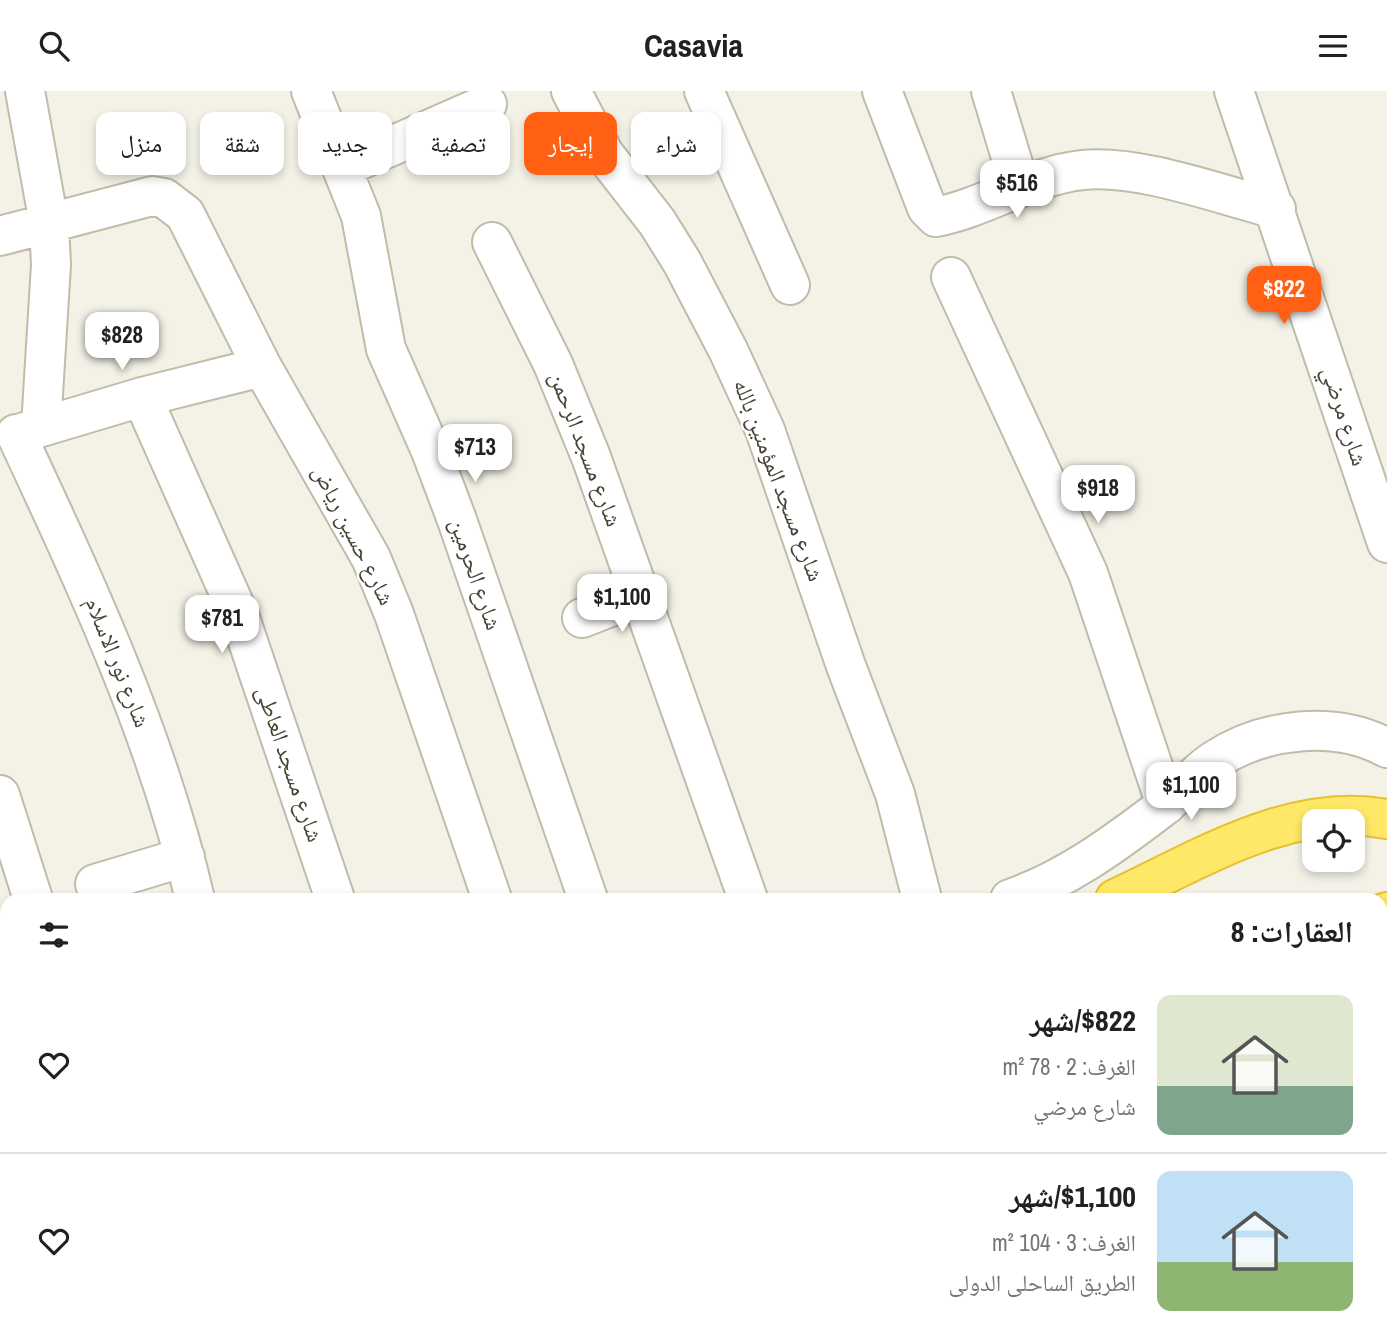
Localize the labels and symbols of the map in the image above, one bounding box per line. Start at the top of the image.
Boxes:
pin: $516 [976,160,1058,220]
pin: $822 [1243,267,1325,326]
pin: $828 [81,313,163,372]
street label: شارع مرضي [1311,362,1376,471]
street label: شارع مسجد الرحمن [543,367,630,531]
street label: شارع مسجد المؤمنين بالله [727,374,832,585]
pin: $713 [434,425,516,484]
street label: شارع حسين رياض [306,459,403,610]
pin: $918 [1057,465,1139,525]
street label: شارع الحرمين [443,514,510,634]
pin: $1,100 [565,575,679,634]
street label: شارع نور الاسلام [77,592,159,732]
pin: $781 [181,595,263,655]
street label: شارع مسجد العاطى [249,682,332,846]
pin: $1,100 [1134,763,1248,822]

